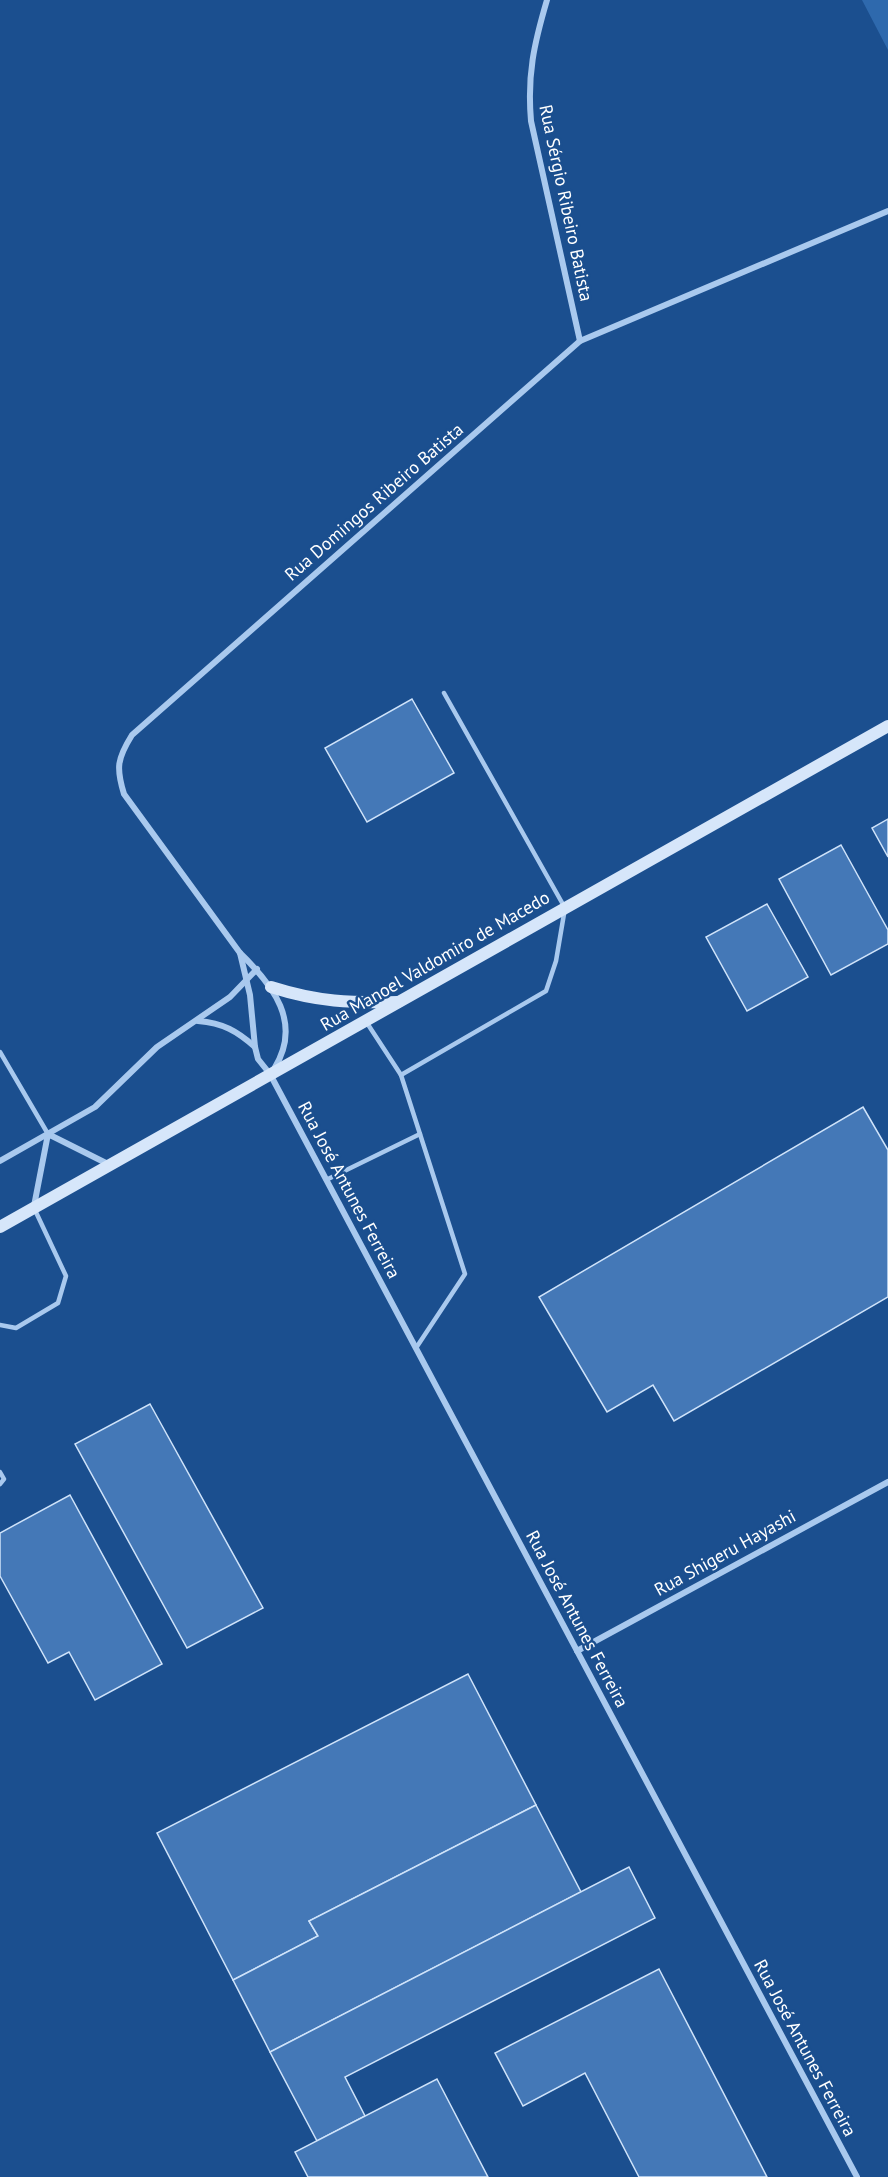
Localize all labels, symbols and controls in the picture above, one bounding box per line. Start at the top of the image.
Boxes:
street label: Rua Sérgio Ribeiro Batista [534,102,599,303]
street label: Rua Domingos Ribeiro Batista [280,418,468,585]
street label: Rua Manoel Valdomiro de Macedo [316,885,554,1036]
street label: Rua José Antunes Ferreira [293,1097,406,1282]
street label: Rua Shigeru Hayashi [650,1504,800,1601]
street label: Rua José Antunes Ferreira [521,1526,634,1711]
street label: Rua José Antunes Ferreira [749,1955,862,2140]

